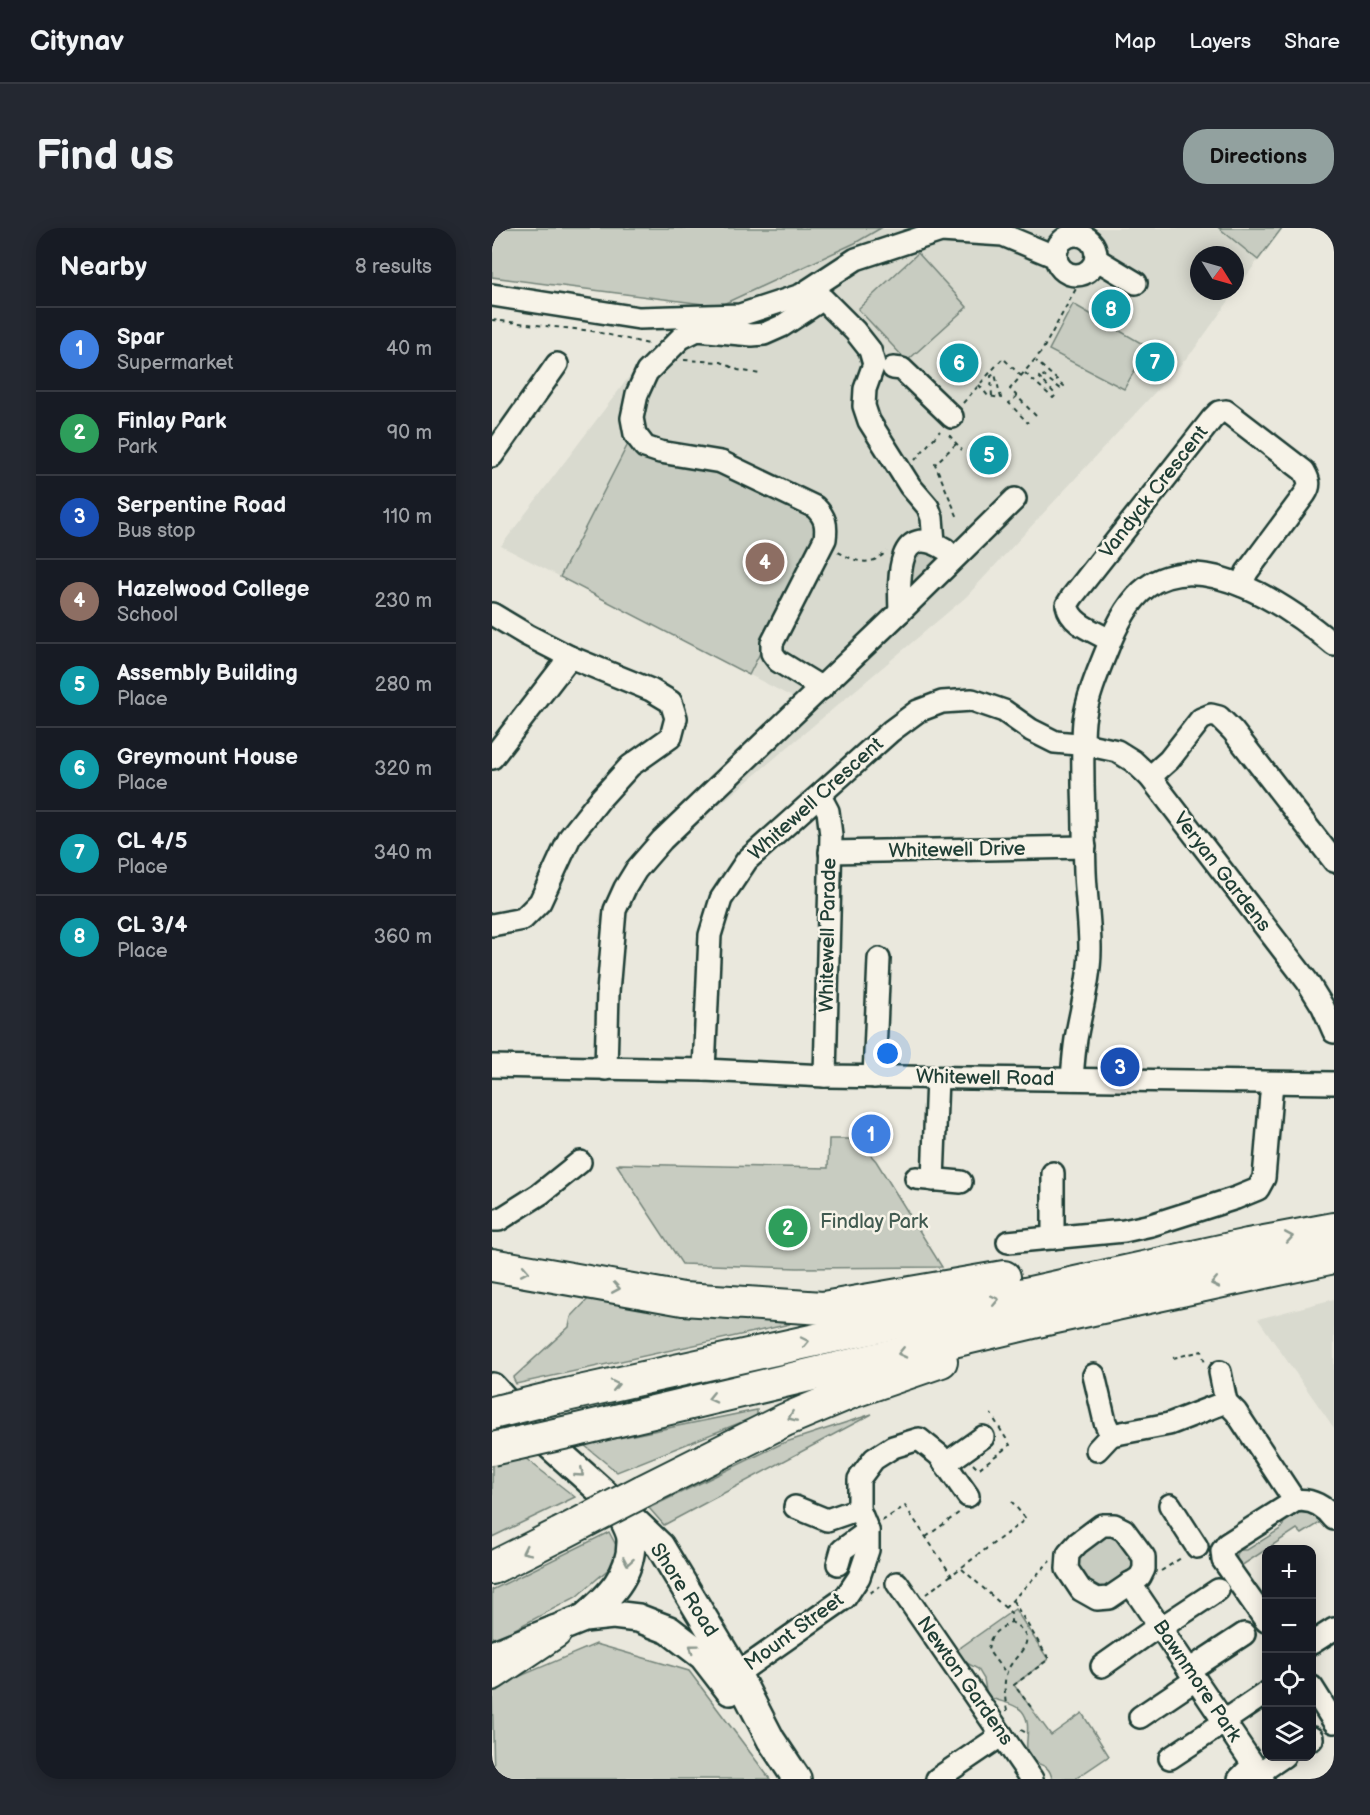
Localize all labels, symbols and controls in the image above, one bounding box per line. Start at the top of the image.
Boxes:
text: Citynav [30,25,124,58]
text: Map [1114,29,1156,54]
text: Layers [1189,29,1251,54]
text: Share [1284,29,1340,54]
button: Directions [1183,129,1334,184]
text: Find us [36,131,174,182]
north arrow [1190,246,1244,300]
text: Nearby [60,252,147,283]
text: 8 results [355,255,432,279]
pin: 8 [1092,286,1130,332]
text: Spar [117,324,164,351]
text: 1 [75,337,84,361]
text: 40 m [386,337,432,361]
pin: 6 [940,340,978,386]
pin: 7 [1136,340,1174,384]
text: Supermarket [117,351,233,375]
text: Finlay Park [117,408,226,435]
text: 2 [74,421,85,445]
text: 90 m [387,421,432,445]
street label: Vandyck Crescent [1095,421,1213,563]
pin: 5 [970,432,1008,478]
text: Park [117,435,157,459]
text: Serpentine Road [117,492,286,519]
text: 3 [74,505,85,529]
text: 110 m [383,505,432,529]
text: Bus stop [117,519,196,543]
pin: 4 [746,540,784,584]
text: Hazelwood College [117,576,309,603]
text: 4 [74,589,85,613]
text: 230 m [375,589,432,613]
text: School [117,603,178,627]
text: Assembly Building [117,660,298,687]
text: 5 [74,673,85,697]
text: 280 m [375,673,432,697]
text: Place [117,687,168,711]
street label: Whitewell Crescent [744,732,888,866]
text: Greymount House [117,744,298,771]
text: 6 [73,757,86,781]
text: 320 m [374,757,432,781]
text: Place [117,771,168,795]
street label: Veryan Gardens [1168,807,1276,937]
text: CL 4/5 [117,828,187,855]
street label: Whitewell Drive [888,837,1026,863]
text: 7 [74,841,85,865]
text: 340 m [374,841,432,865]
text: Place [117,855,168,879]
street label: Whitewell Parade [815,857,841,1013]
text: CL 3/4 [117,912,188,939]
text: 8 [73,925,86,949]
text: 360 m [374,925,432,949]
text: Place [117,939,168,963]
your location [873,1039,902,1068]
pin: 3 [1100,1044,1140,1090]
street label: Whitewell Road [916,1065,1054,1091]
pin: 1 [852,1112,890,1156]
pin: 2 [768,1206,808,1250]
park label: Findlay Park [820,1210,928,1234]
one-way arrow [1283,1231,1293,1244]
one-way arrow [520,1264,530,1277]
one-way arrow [1210,1276,1220,1289]
one-way arrow [611,1281,620,1293]
one-way arrow [990,1295,1000,1308]
one-way arrow [800,1337,810,1350]
one-way arrow [897,1345,907,1358]
one-way arrow [609,1379,619,1392]
one-way arrow [707,1390,717,1403]
one-way arrow [787,1410,798,1422]
one-way arrow [573,1466,584,1477]
street label: Shore Road [645,1539,723,1641]
one-way arrow [522,1544,532,1555]
map controls [1262,1545,1316,1761]
button: + [1262,1545,1316,1599]
one-way arrow [622,1556,635,1566]
street label: Mount Street [740,1588,848,1676]
button: − [1262,1599,1316,1653]
street label: Newton Gardens [912,1612,1018,1750]
street label: Bawnmore Park [1147,1615,1247,1747]
one-way arrow [688,1644,699,1655]
button: locate [1262,1653,1316,1707]
button: layers [1262,1707,1316,1761]

